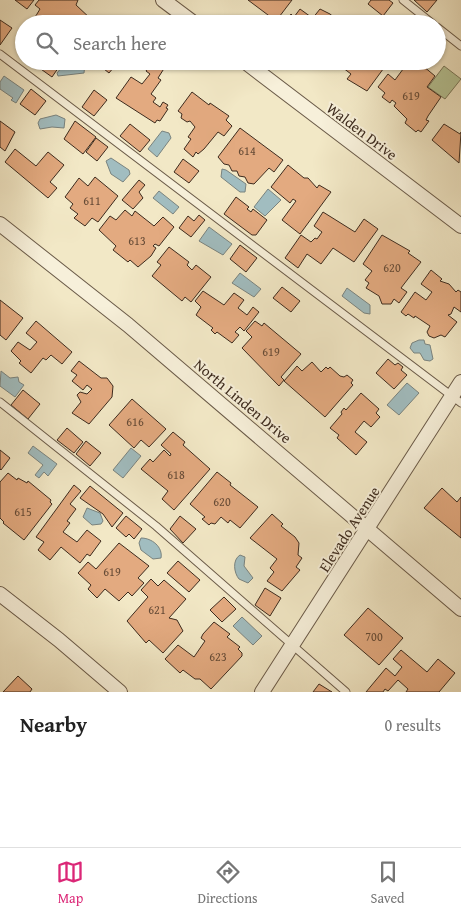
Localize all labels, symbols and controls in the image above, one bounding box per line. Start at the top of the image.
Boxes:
search box [15,15,446,70]
icon: search [33,29,61,57]
text: Search here [73,29,167,57]
house number: 619 [402,87,420,104]
street label: Walden Drive [322,97,402,165]
house number: 614 [238,142,256,159]
house number: 611 [83,192,101,209]
house number: 613 [128,232,146,249]
house number: 620 [383,259,401,276]
house number: 619 [262,343,280,360]
street label: North Linden Drive [190,354,296,448]
house number: 616 [126,413,144,430]
house number: 618 [167,466,185,483]
street label: Elevado Avenue [313,482,385,576]
house number: 620 [213,493,231,510]
house number: 615 [14,503,32,520]
house number: 619 [103,563,121,580]
house number: 621 [148,601,166,618]
house number: 700 [365,628,383,645]
house number: 623 [209,648,227,665]
text: Nearby [20,709,87,740]
text: 0 results [384,713,441,737]
tab: Map [56,858,84,908]
tab: Directions [197,858,258,908]
tab: Saved [371,858,405,908]

